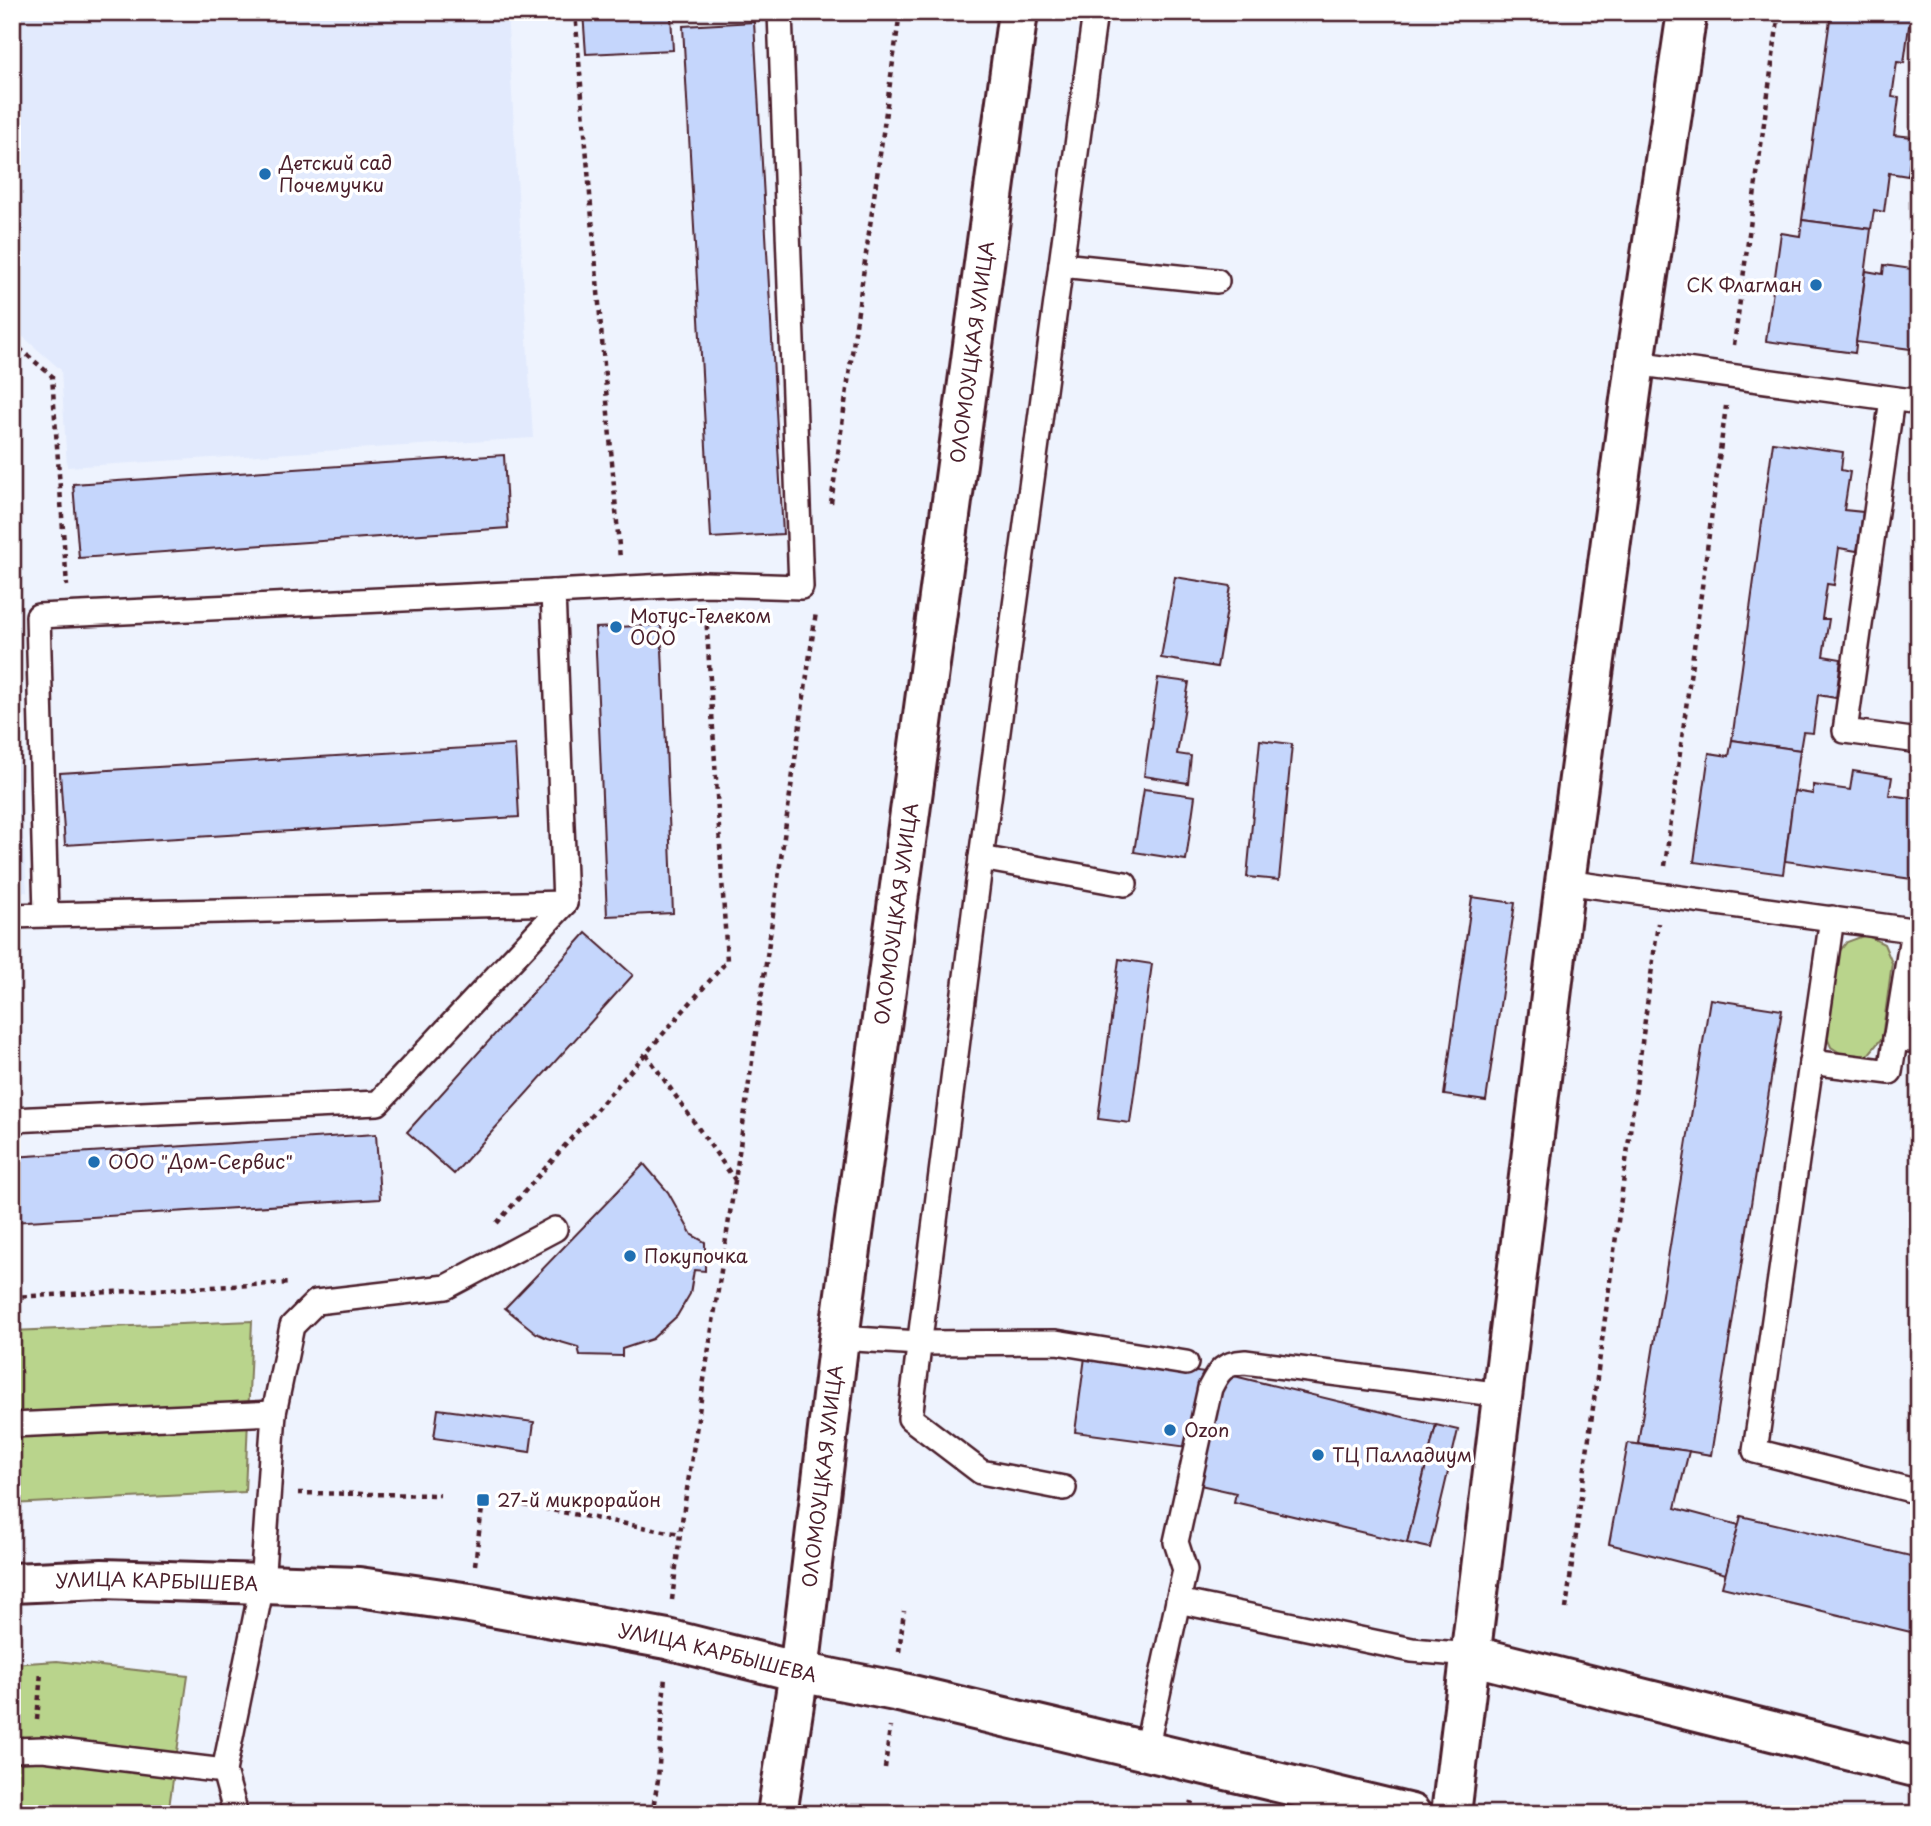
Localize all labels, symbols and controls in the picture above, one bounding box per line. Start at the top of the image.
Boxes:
place label: Детский сад Почемучки [278,148,392,198]
marker: Детский сад Почемучки [257,166,273,182]
street label: ОЛОМОУЦКАЯ УЛИЦА [942,239,1000,465]
place label: СК Флагман [1686,270,1802,298]
marker: СК Флагман [1808,277,1824,293]
place label: Мотус-Телеком ООО [630,601,771,651]
marker: Мотус-Телеком ООО [608,619,624,635]
street label: ОЛОМОУЦКАЯ УЛИЦА [866,801,924,1027]
place label: ООО "Дом-Сервис" [108,1147,293,1175]
marker: ООО "Дом-Сервис" [86,1154,102,1170]
place label: Покупочка [644,1241,748,1269]
marker: Покупочка [622,1248,638,1264]
street label: ОЛОМОУЦКАЯ УЛИЦА [794,1363,849,1589]
place label: Ozon [1184,1415,1229,1443]
marker: Ozon [1162,1422,1178,1438]
place label: ТЦ Палладиум [1332,1440,1472,1468]
marker: ТЦ Палладиум [1310,1447,1326,1463]
place label: 27-й микрорайон [497,1485,661,1513]
marker: 27-й микрорайон [475,1492,491,1508]
street label: УЛИЦА КАРБЫШЕВА [55,1564,259,1597]
street label: УЛИЦА КАРБЫШЕВА [616,1615,820,1688]

